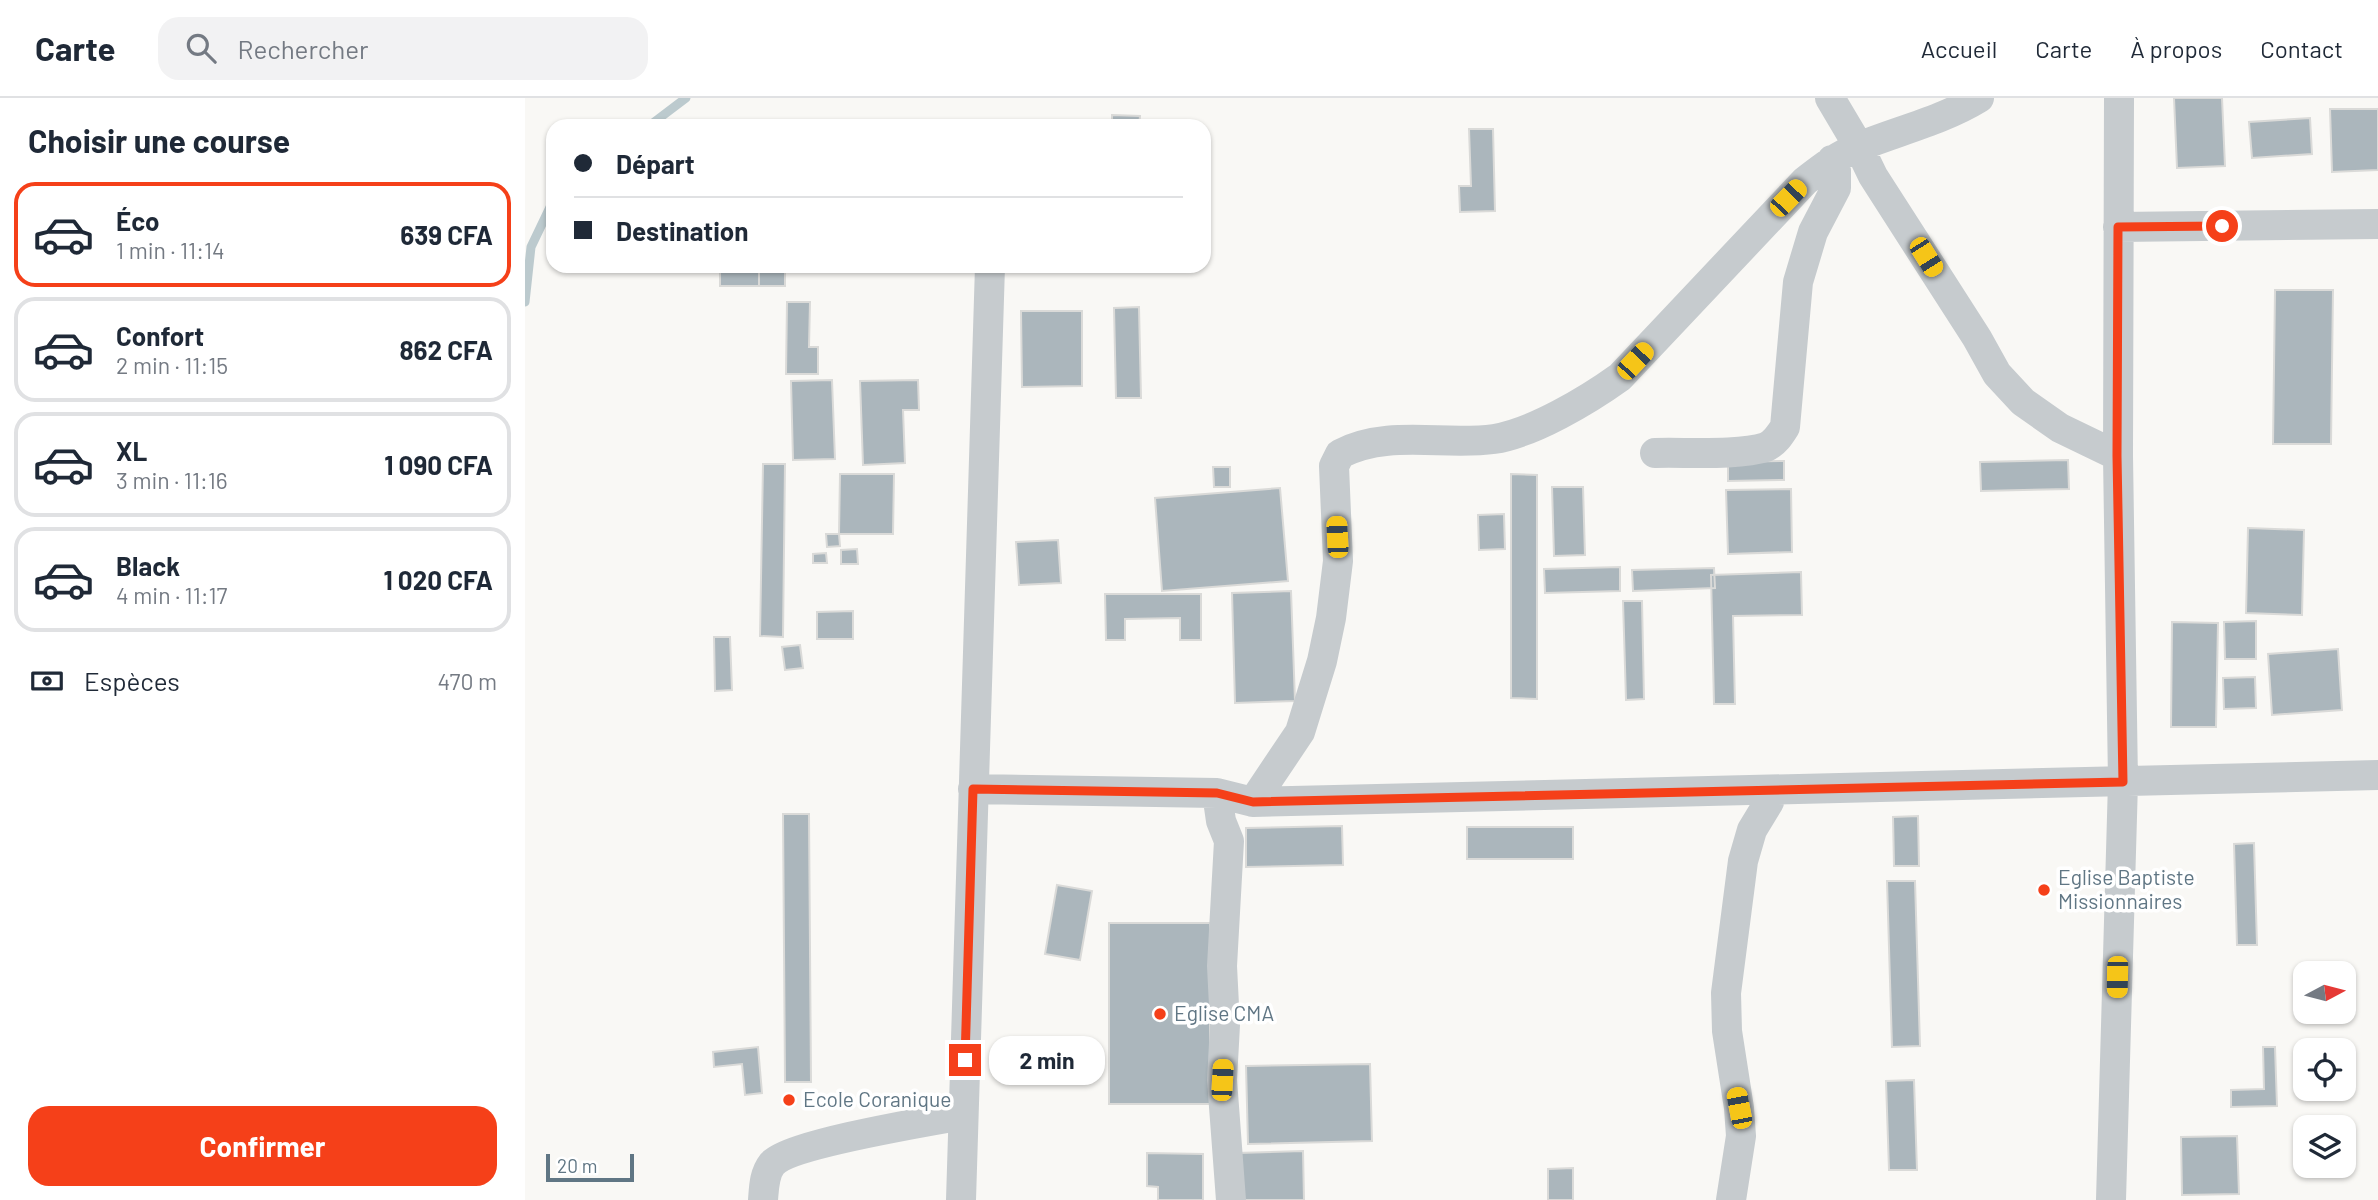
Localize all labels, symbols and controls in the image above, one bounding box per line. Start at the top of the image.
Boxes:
search box [158,17,648,80]
text: Carte [35,28,116,68]
icon: search [182,29,220,67]
text: Rechercher [238,33,368,64]
text: Accueil [1921,34,1997,63]
text: Carte [2035,34,2092,63]
text: À propos [2130,34,2222,63]
text: Contact [2260,34,2343,63]
text: Choisir une course [28,121,290,159]
text: Départ [616,148,695,179]
car [1766,176,1811,220]
icon: car [32,203,95,266]
text: Éco [116,205,159,236]
route start [2206,210,2238,242]
text: Destination [616,215,749,246]
text: 639 CFA [400,219,493,250]
car [1906,234,1947,280]
text: 1 min · 11:14 [116,236,225,264]
icon: car [32,318,95,381]
text: Confort [116,320,204,351]
text: 862 CFA [399,334,493,365]
car [1613,338,1658,384]
text: 2 min · 11:15 [116,351,228,379]
icon: car [32,433,95,496]
text: XL [116,435,147,466]
text: 1 090 CFA [384,449,493,480]
text: 3 min · 11:16 [116,466,228,494]
car [1326,515,1349,559]
icon: car [32,548,95,611]
text: Black [116,550,180,581]
text: 1 020 CFA [383,564,493,595]
text: 4 min · 11:17 [116,581,227,609]
icon: cash [28,662,66,700]
text: Espèces [84,665,180,696]
text: 470 m [438,667,497,695]
place label: Eglise Baptiste Missionnaires [2058,864,2195,913]
marker: Eglise Baptiste Missionnaires [2036,882,2052,898]
car [2107,956,2128,998]
north arrow [2293,961,2355,1024]
map controls [2293,961,2356,1178]
place label: Eglise CMA [1174,1000,1274,1025]
marker: Eglise CMA [1152,1006,1168,1022]
callout: 2 min [989,1035,1105,1084]
button: locate [2293,1038,2356,1101]
route end [949,1044,981,1076]
text: 2 min [1019,1046,1075,1074]
car [1211,1058,1234,1102]
car [1725,1085,1754,1131]
place label: Ecole Coranique [803,1086,951,1111]
marker: Ecole Coranique [781,1092,797,1108]
button: Confirmer [28,1106,497,1186]
button: layers [2293,1115,2356,1178]
scale bar [546,1151,633,1183]
text: 20 m [557,1154,597,1177]

